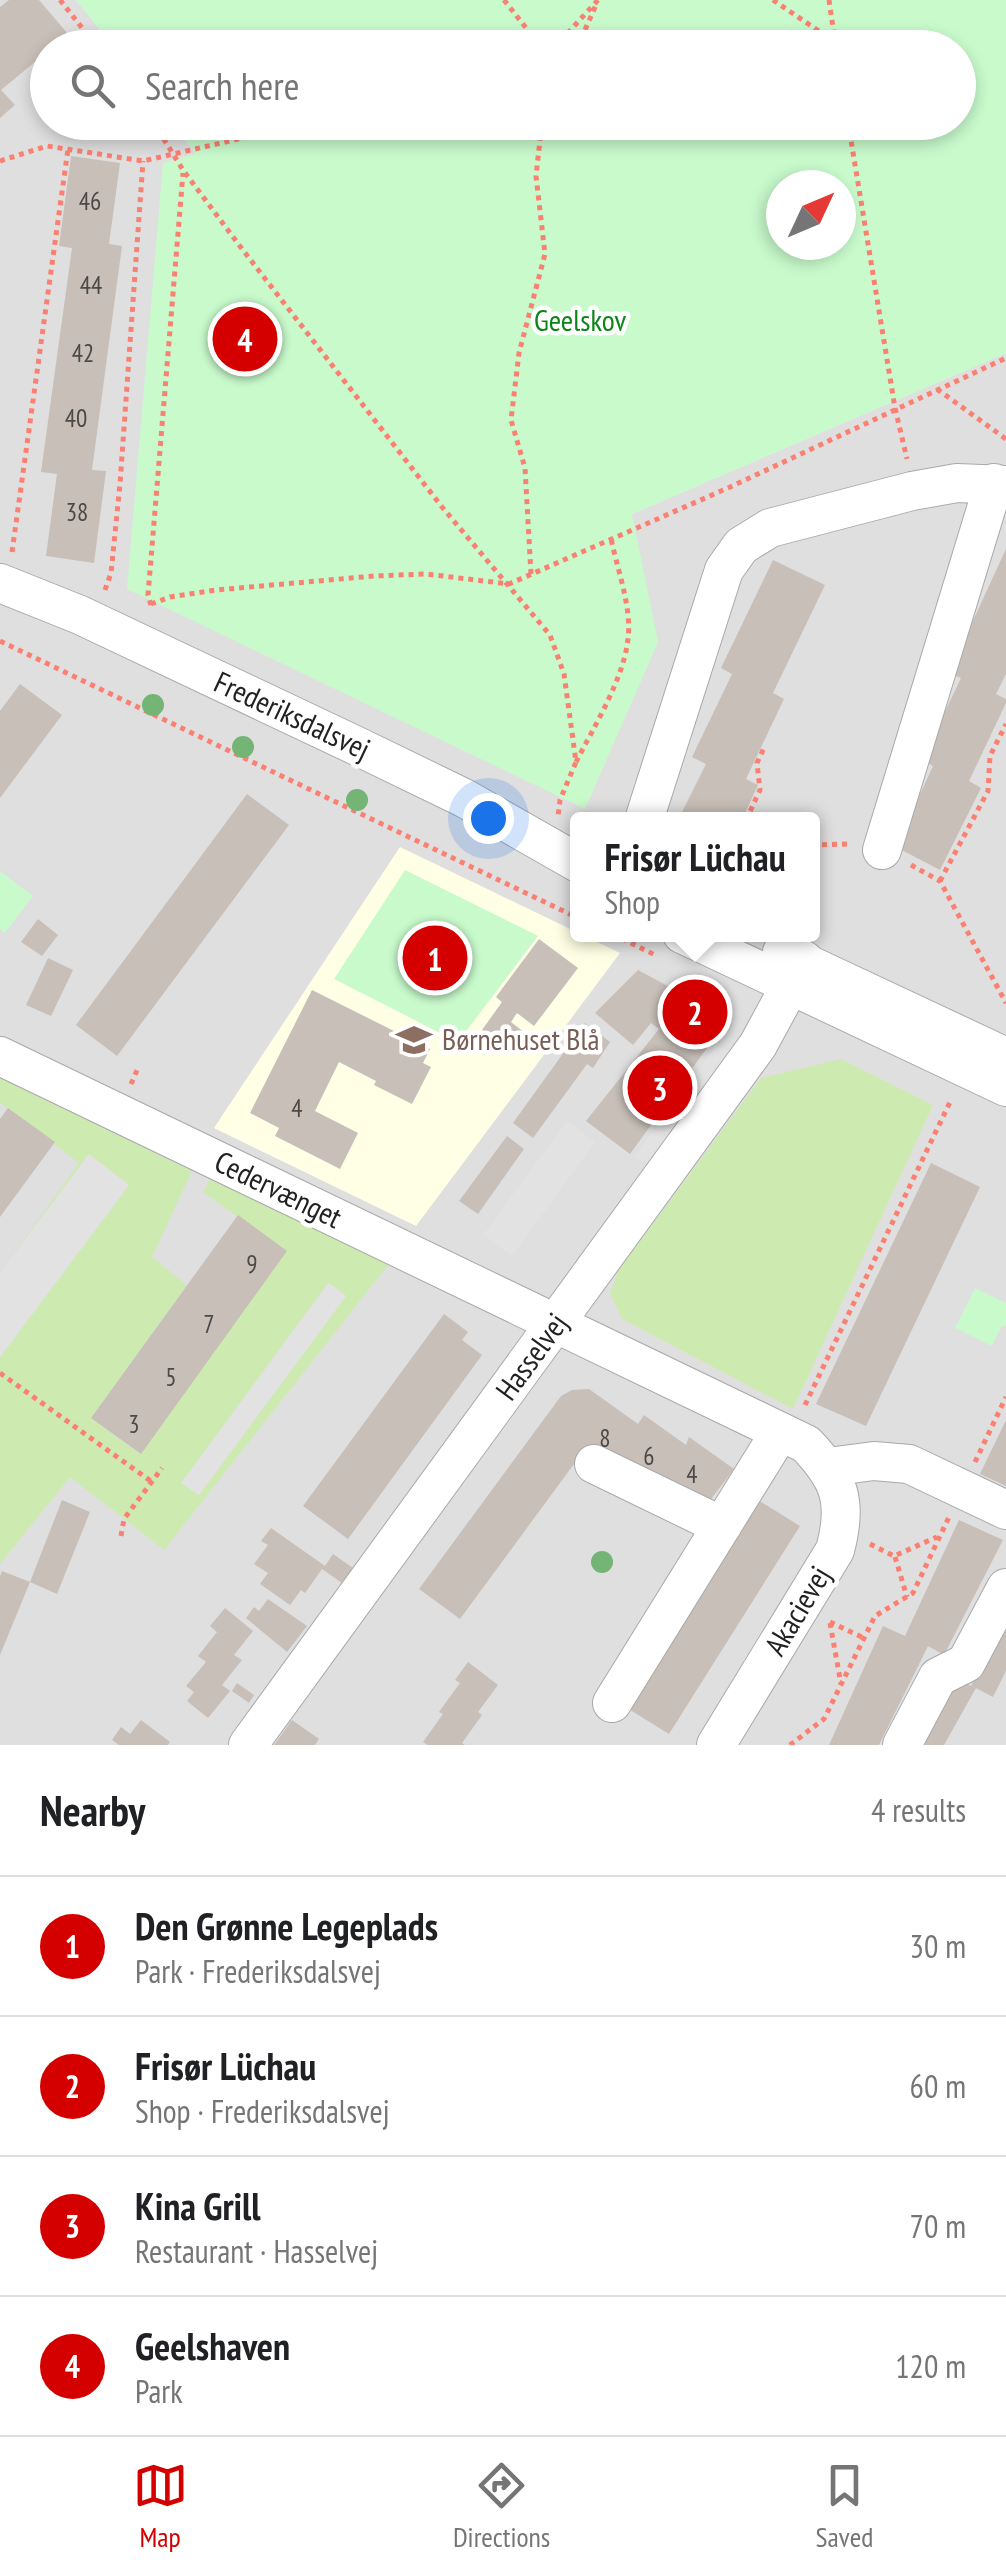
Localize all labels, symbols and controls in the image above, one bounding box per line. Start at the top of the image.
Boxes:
search box [30,30,976,140]
icon: search [65,58,120,113]
text: Search here [145,61,299,110]
north arrow [766,170,856,260]
house number: 46 [79,185,101,217]
house number: 44 [80,269,102,301]
park label: Geelskov [534,300,626,339]
pin: 4 [212,302,278,376]
house number: 42 [72,337,94,369]
house number: 40 [65,402,87,434]
house number: 38 [66,496,88,528]
street label: Frederiksdalsvej [208,662,377,768]
your location [463,793,514,844]
popup [570,812,820,942]
text: Frisør Lüchau [604,832,786,881]
text: Shop [604,881,660,923]
pin: 1 [402,920,468,996]
pin: 2 [662,974,728,1050]
place label: Børnehuset Blå [442,1019,599,1058]
school or university icon: Børnehuset Blå [395,1021,433,1059]
pin: 3 [628,1050,692,1126]
house number: 4 [291,1092,303,1124]
street label: Cedervænget [209,1141,349,1236]
house number: 9 [246,1248,258,1280]
street label: Hasselvej [486,1305,575,1407]
house number: 7 [203,1308,215,1340]
house number: 5 [165,1361,177,1393]
house number: 3 [128,1408,140,1440]
house number: 8 [599,1422,611,1454]
house number: 6 [643,1440,655,1472]
house number: 4 [686,1458,698,1490]
street label: Akacievej [755,1558,839,1662]
text: Nearby [40,1783,145,1838]
text: 4 results [871,1789,966,1831]
text: Den Grønne Legeplads [135,1901,438,1950]
text: 1 [65,1925,80,1967]
text: 30 m [910,1925,966,1967]
text: Park · Frederiksdalsvej [135,1950,381,1992]
text: Frisør Lüchau [135,2041,316,2090]
text: 2 [65,2065,80,2107]
text: 60 m [910,2065,966,2107]
text: Shop · Frederiksdalsvej [135,2090,390,2132]
text: Kina Grill [135,2181,261,2230]
text: 3 [65,2205,80,2247]
text: 70 m [910,2205,966,2247]
text: Restaurant · Hasselvej [135,2230,378,2272]
text: Geelshaven [135,2321,290,2370]
text: 4 [65,2345,80,2387]
text: 120 m [895,2345,966,2387]
text: Park [135,2370,183,2412]
tab: Map [133,2458,188,2555]
tab: Directions [453,2458,550,2555]
tab: Saved [816,2458,873,2555]

